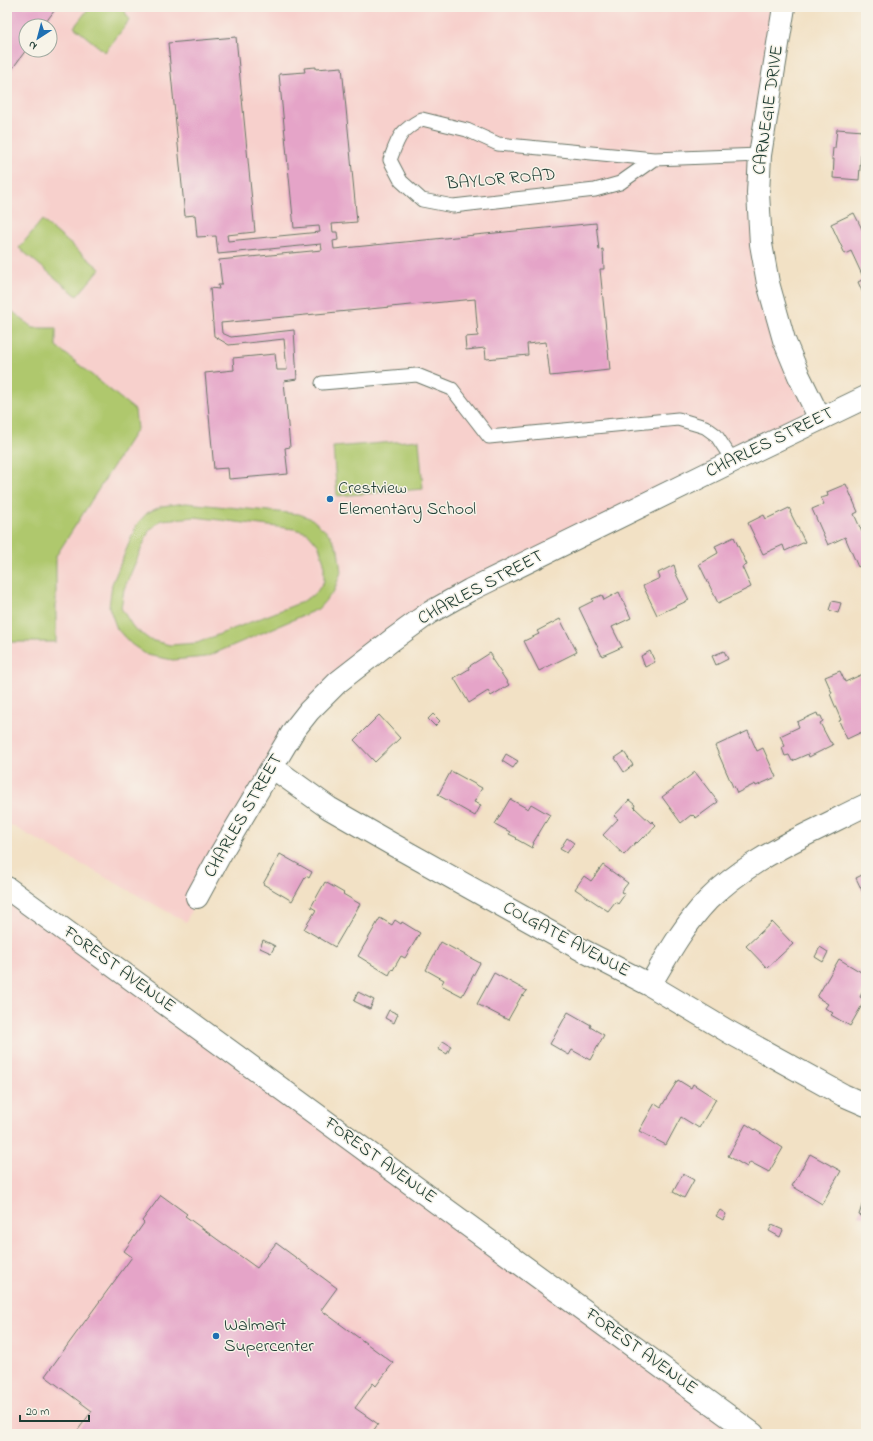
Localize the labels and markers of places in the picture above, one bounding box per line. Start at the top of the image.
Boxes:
place label: Crestview Elementary School [338,476,476,523]
marker: Crestview Elementary School [325,494,335,504]
place label: Walmart Supercenter [224,1313,314,1360]
marker: Walmart Supercenter [211,1331,221,1341]

